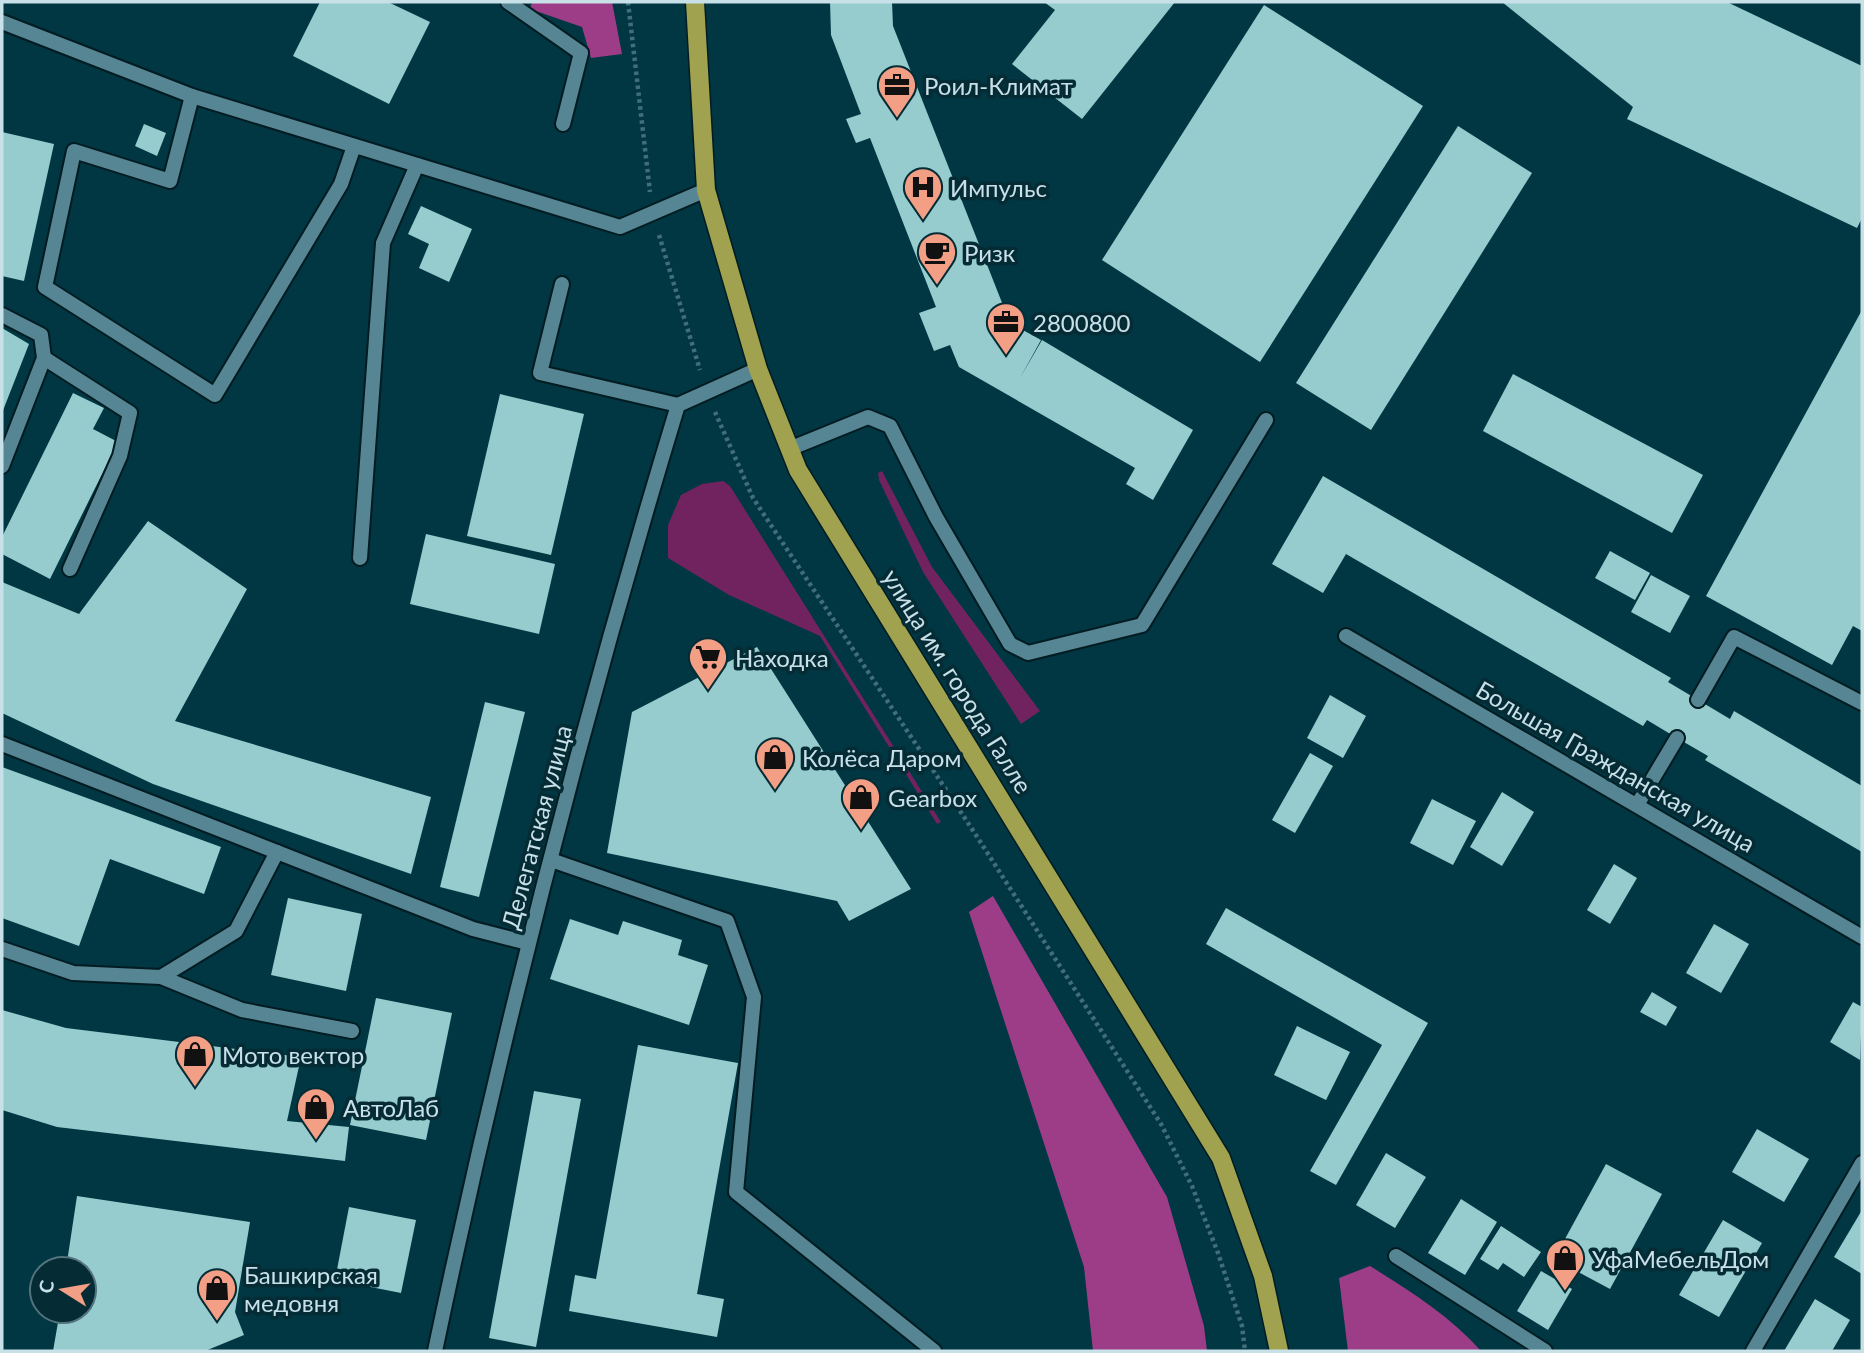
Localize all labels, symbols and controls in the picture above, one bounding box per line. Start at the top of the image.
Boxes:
office icon: Роил-Климат [876,64,918,119]
place label: Роил-Климат [924,71,1073,100]
hospital icon: Импульс [902,166,944,221]
place label: Импульс [950,173,1047,202]
cafe icon: Ризк [916,231,958,286]
place label: Ризк [964,238,1016,267]
office icon: 2800800 [985,301,1027,356]
place label: 2800800 [1033,308,1131,337]
street label: улица им. города Галле [877,564,1039,798]
supermarket icon: Находка [687,636,729,691]
place label: Находка [735,643,829,672]
street label: Большая Гражданская улица [1471,674,1761,858]
street label: Делегатская улица [495,722,577,932]
shop icon: Колёса Даром [754,736,796,791]
place label: Колёса Даром [802,743,961,772]
shop icon: Gearbox [840,776,882,831]
place label: Gearbox [888,783,977,812]
shop icon: Мото вектор [174,1033,216,1088]
place label: Мото вектор [222,1040,364,1069]
shop icon: АвтоЛаб [295,1086,337,1141]
place label: АвтоЛаб [343,1093,439,1122]
shop icon: УфаМебельДом [1544,1237,1586,1292]
place label: УфаМебельДом [1592,1244,1769,1273]
north arrow [28,1255,98,1325]
place label: Башкирская медовня [244,1260,378,1317]
shop icon: Башкирская медовня [196,1267,238,1322]
text: С [33,1278,58,1295]

